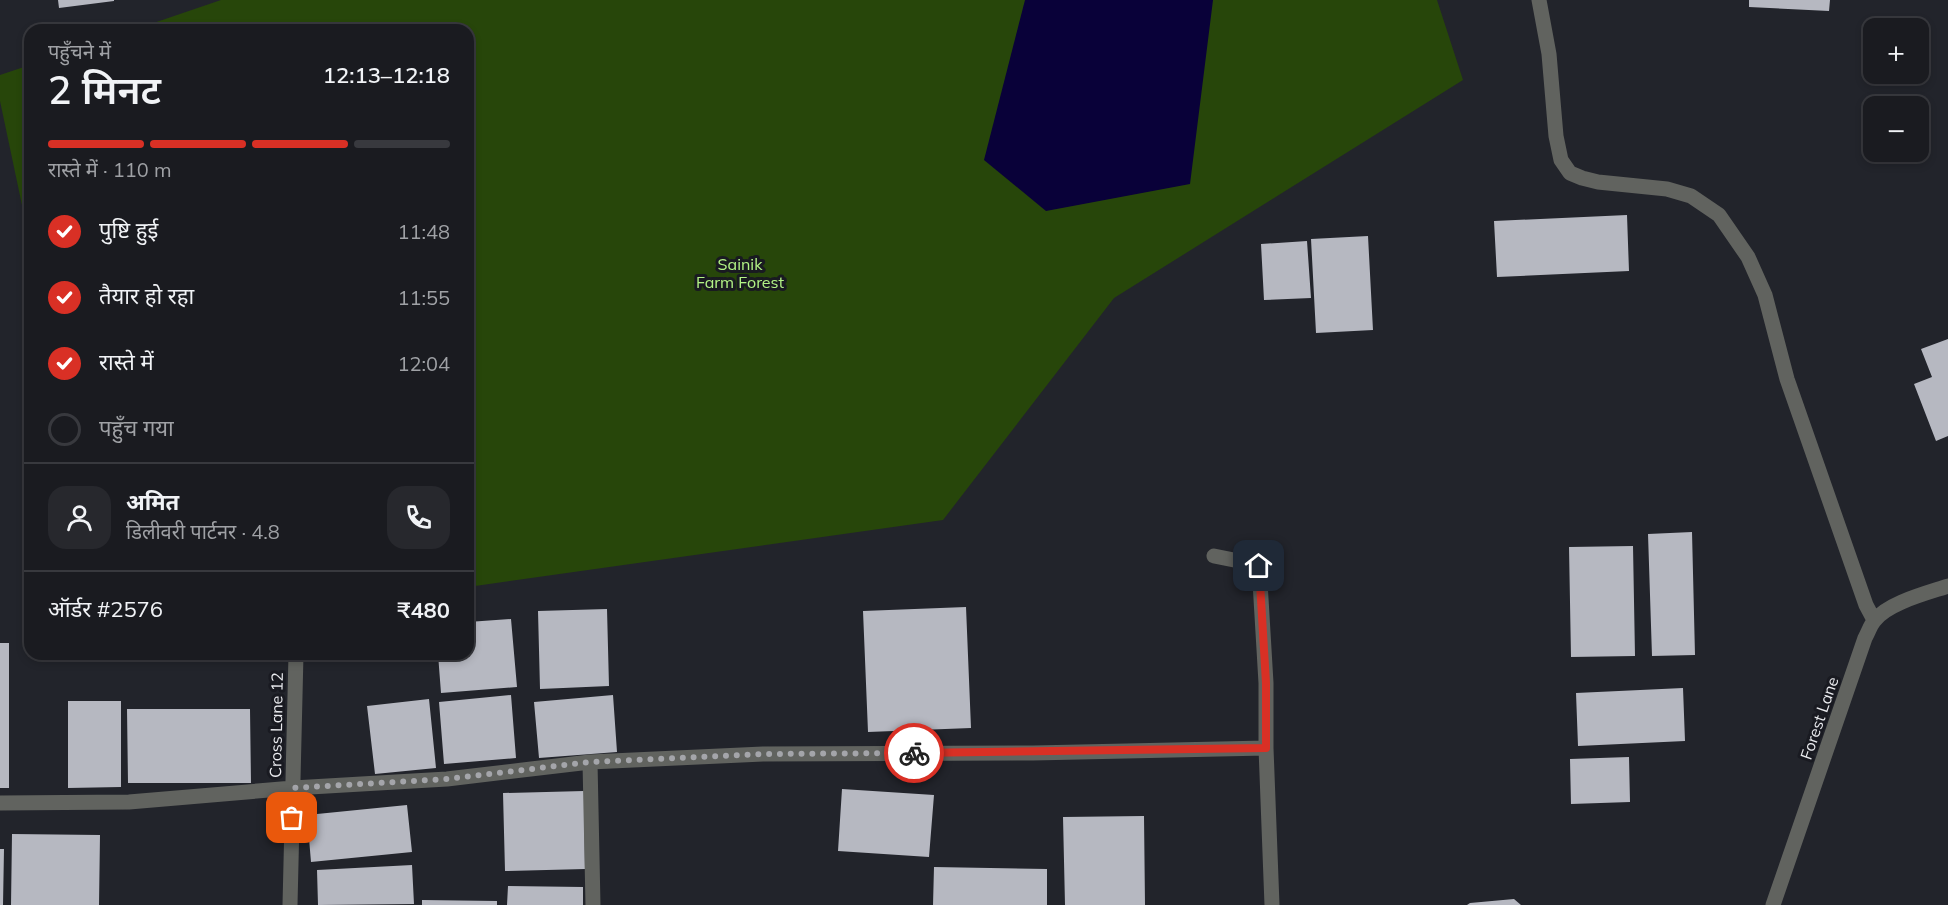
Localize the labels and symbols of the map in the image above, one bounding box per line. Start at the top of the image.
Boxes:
park label: Sainik Farm Forest [696,254,784,292]
pin [1233,540,1284,591]
street label: Cross Lane 12 [265,672,287,778]
street label: Forest Lane [1796,674,1842,762]
courier [884,723,944,783]
pin [266,792,317,843]

